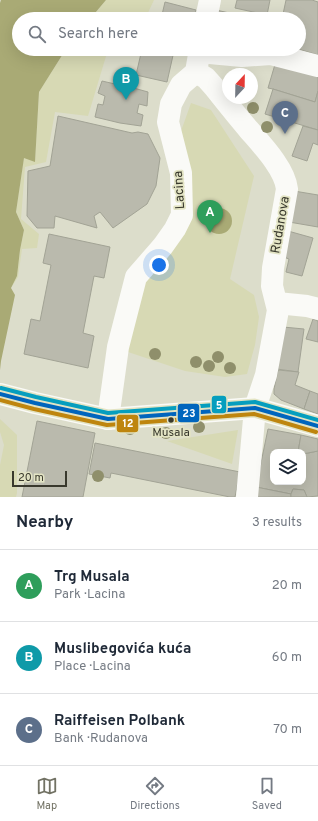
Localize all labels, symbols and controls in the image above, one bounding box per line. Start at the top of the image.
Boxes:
search box [12,12,306,56]
icon: search [26,23,48,45]
text: Search here [58,25,138,44]
pin: B [113,67,139,100]
north arrow [222,68,258,104]
pin: C [272,101,298,134]
street label: Lacina [171,170,189,210]
street label: Rudanova [268,195,294,255]
pin: A [197,200,223,233]
your location [149,255,169,275]
line badge: 5 [211,395,227,414]
text: 5 [216,399,223,413]
line badge: 23 [177,403,200,423]
text: 23 [182,407,196,421]
line badge: 12 [116,414,139,433]
marker: Musala [166,415,176,425]
text: 12 [122,417,134,431]
place label: Musala [152,425,190,441]
map controls [270,449,306,485]
button: layers [270,449,306,485]
scale bar [12,469,67,488]
text: 20 m [18,471,44,485]
text: Nearby [16,512,73,534]
text: 3 results [252,515,302,531]
text: Trg Musala [54,568,130,587]
text: A [24,578,34,594]
text: 20 m [272,578,302,594]
text: Park · Lacina [54,587,125,603]
text: Muslibegovića kuća [54,640,191,659]
text: B [25,650,33,666]
text: 60 m [272,650,302,666]
text: Place · Lacina [54,659,131,675]
text: Raiffeisen Polbank [54,712,185,731]
text: C [25,722,33,738]
text: 70 m [273,722,302,738]
text: Bank · Rudanova [54,731,148,747]
tab: Map [36,775,58,813]
tab: Directions [130,775,180,813]
tab: Saved [252,775,282,813]

